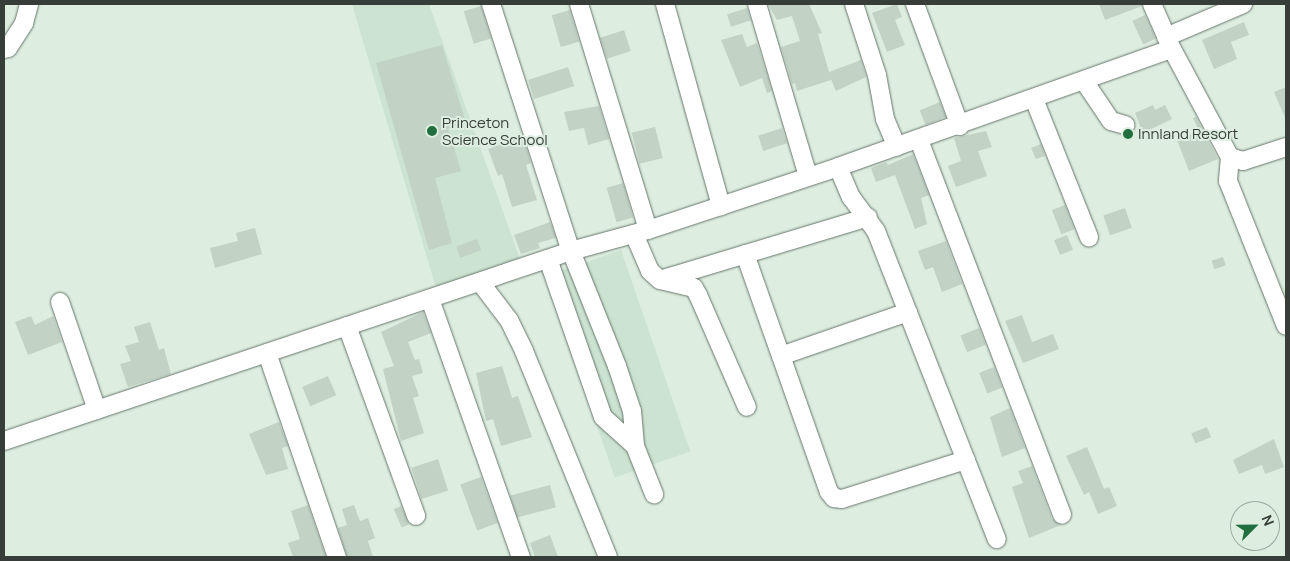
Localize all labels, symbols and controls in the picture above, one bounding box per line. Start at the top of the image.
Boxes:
place label: Princeton Science School [442,113,548,148]
marker: Princeton Science School [426,125,438,137]
place label: Innland Resort [1138,125,1238,143]
marker: Innland Resort [1122,128,1134,140]
north arrow [1230,501,1280,551]
text: N [1258,512,1279,529]

